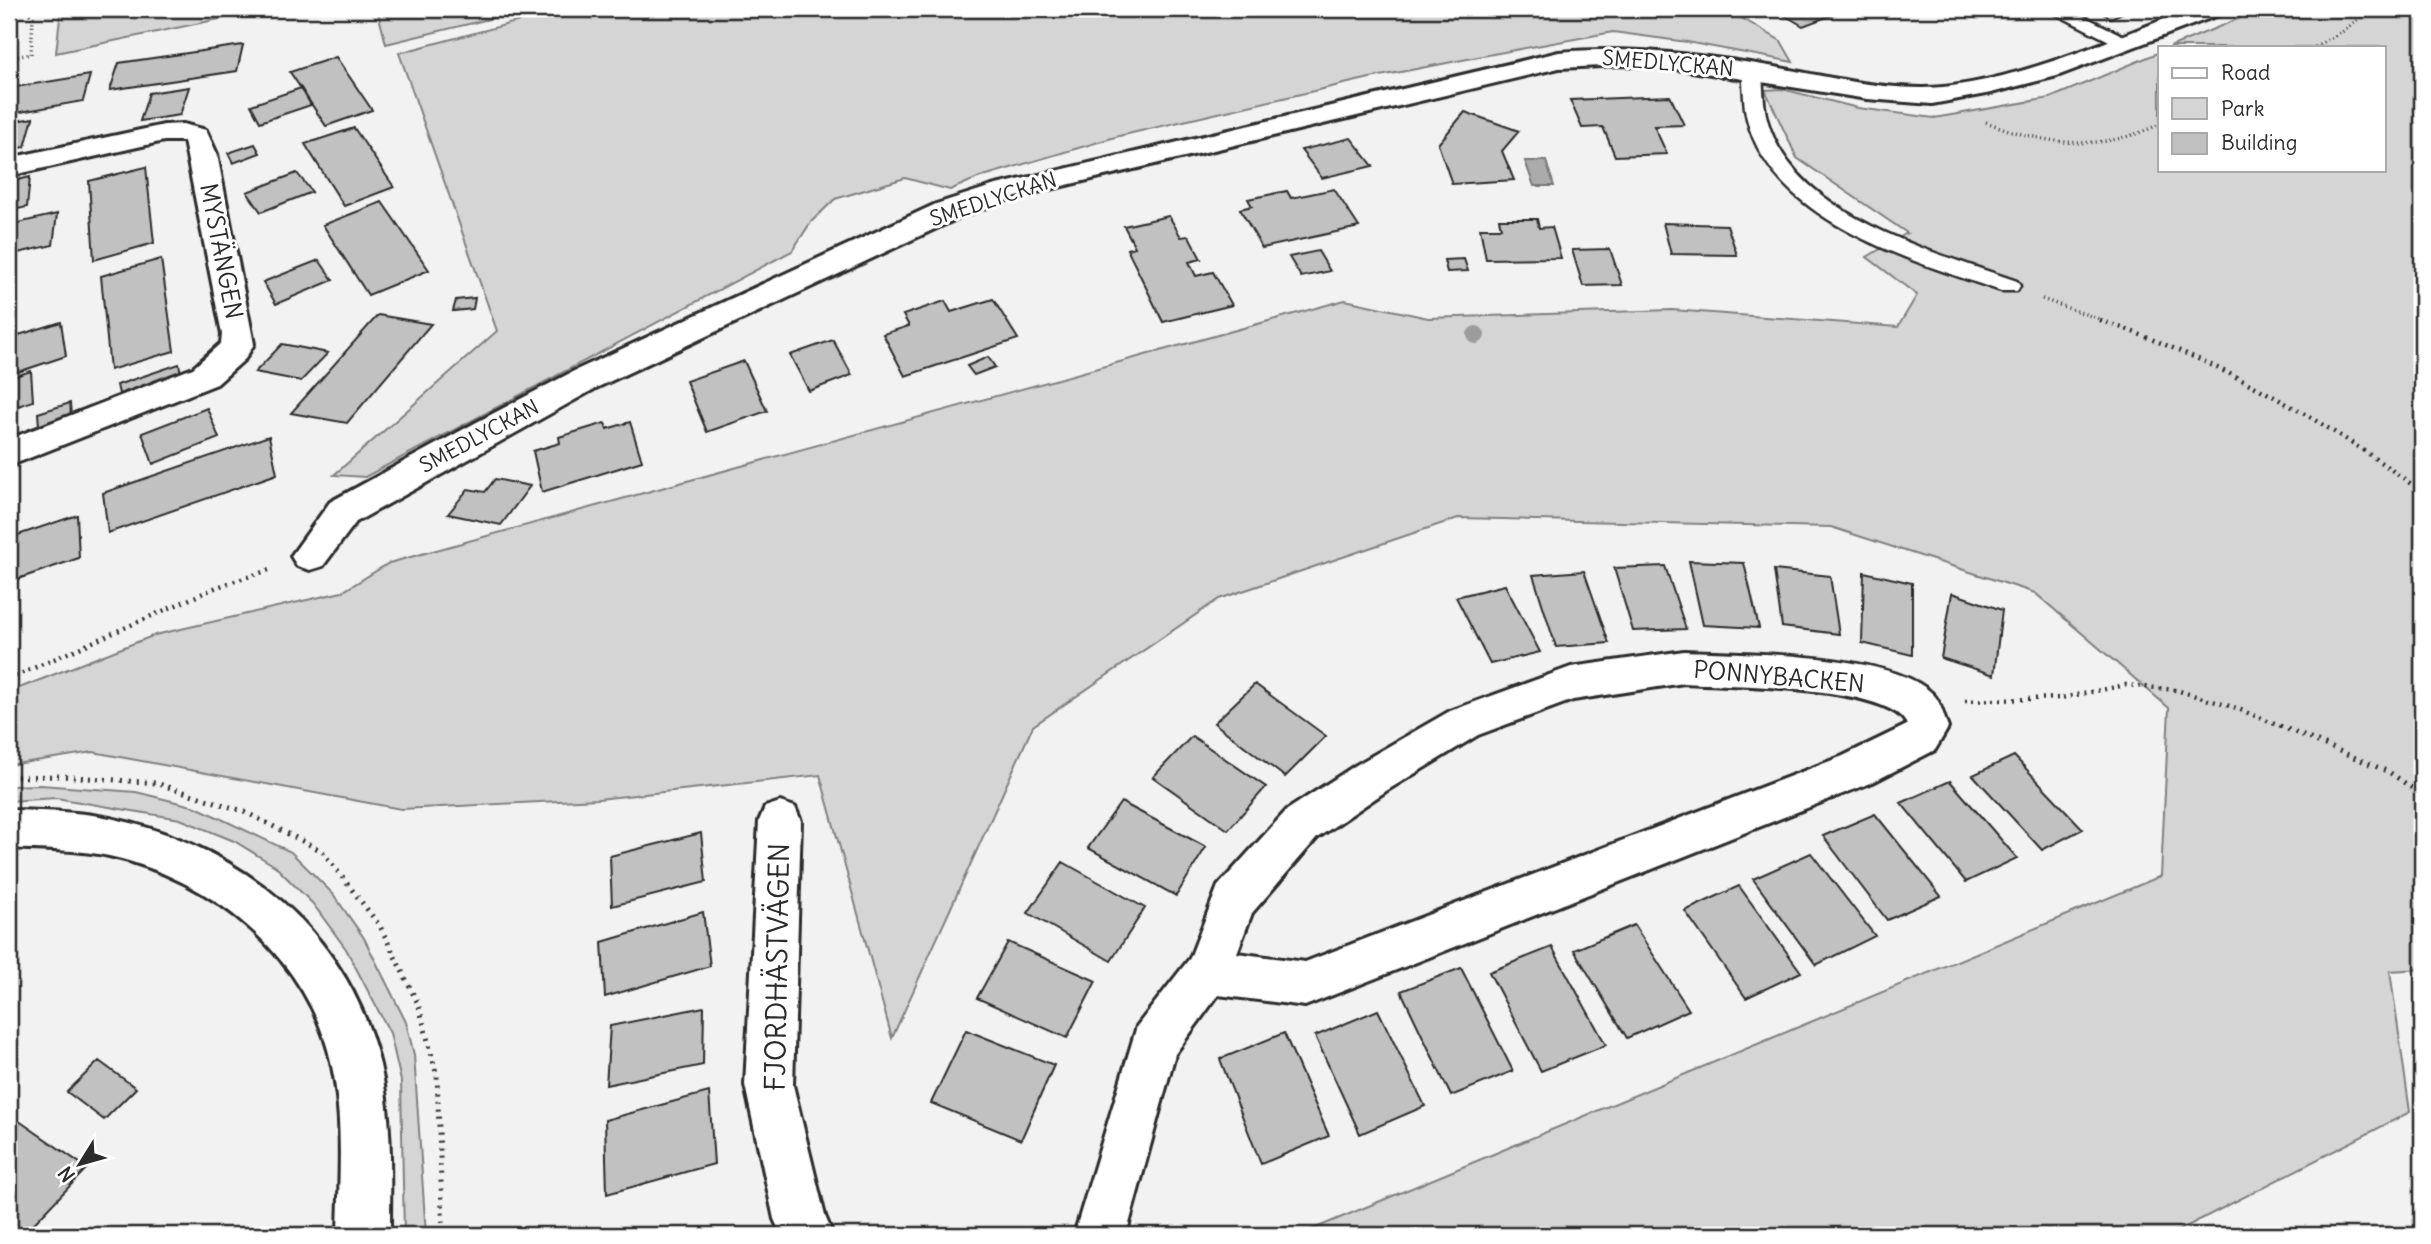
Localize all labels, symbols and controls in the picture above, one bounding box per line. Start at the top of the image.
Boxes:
street label: SMEDLYCKAN [1601,44,1735,82]
legend [2158,46,2386,172]
text: Road [2221,59,2270,86]
text: Park [2221,95,2264,122]
text: Building [2221,129,2297,156]
street label: SMEDLYCKAN [926,166,1060,232]
street label: MYSTÄNGEN [194,181,250,321]
street label: SMEDLYCKAN [415,393,543,479]
street label: PONNYBACKEN [1692,654,1866,698]
street label: FJORDHÄSTVÄGEN [756,843,797,1091]
north arrow [46,1128,116,1198]
text: N [53,1162,80,1187]

